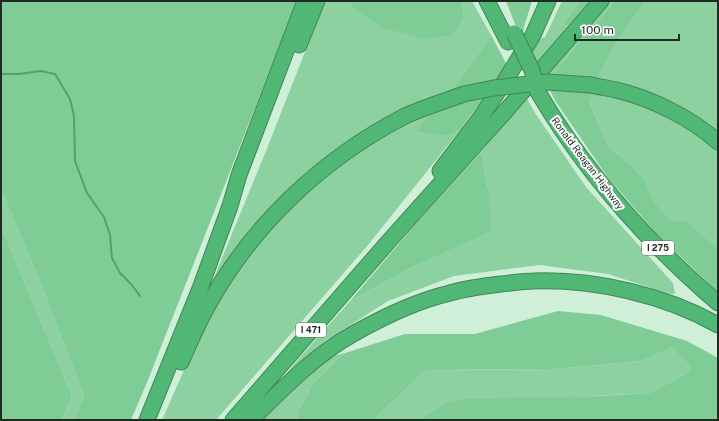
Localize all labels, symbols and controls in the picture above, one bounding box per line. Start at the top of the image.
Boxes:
scale bar [575,16,679,42]
text: 100 m [581,23,614,37]
street label: Ronald Reagan Highway [549,114,627,212]
road number: I 275 [642,241,674,255]
road number: I 471 [296,323,326,337]

